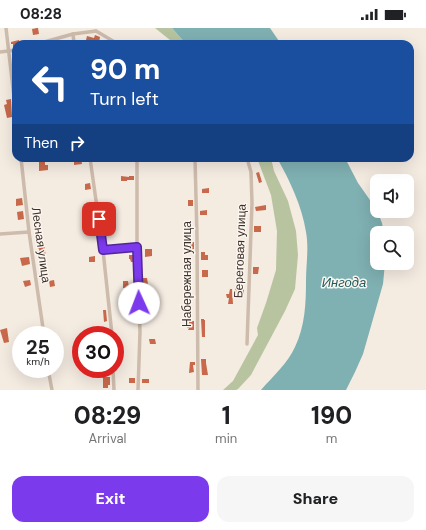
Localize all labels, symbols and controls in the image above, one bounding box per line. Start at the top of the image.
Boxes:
text: 08:28 [20,4,62,24]
text: 90 m [90,51,160,88]
icon: left [24,56,76,108]
text: Turn left [90,87,159,111]
icon: right [66,132,88,154]
text: Then [24,133,58,153]
map controls [370,174,414,270]
button: sound [370,174,414,218]
pin [82,202,116,236]
street label: Береговая улица [230,203,250,298]
street label: Лесная улица [28,206,54,284]
icon: arrive [88,208,110,230]
street label: Набережная улица [179,221,195,327]
button: search [370,226,414,270]
water label: Ингода [322,274,366,291]
position arrow [118,282,160,324]
speed limit sign: 30 [72,326,124,378]
text: 25 [26,334,50,360]
text: km/h [26,355,50,368]
text: 08:29 [74,400,141,431]
text: 1 [222,400,231,431]
text: 190 [311,400,352,431]
text: Arrival [89,430,126,447]
text: min [215,430,237,447]
text: m [326,430,337,447]
button: Exit [12,476,209,522]
button: Share [217,476,414,522]

